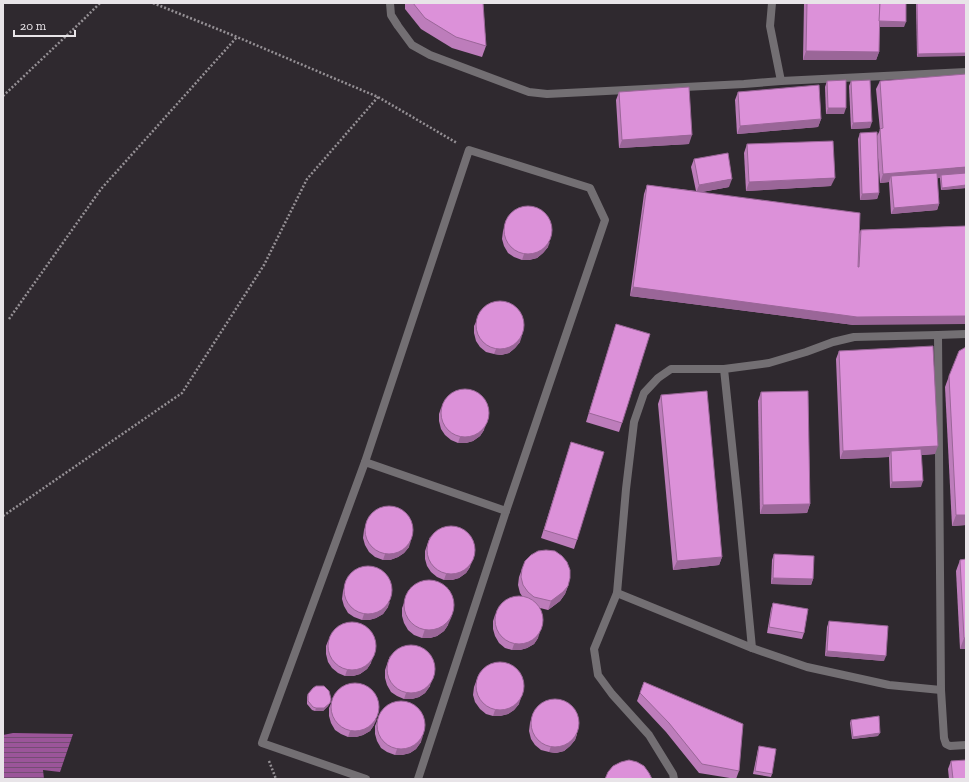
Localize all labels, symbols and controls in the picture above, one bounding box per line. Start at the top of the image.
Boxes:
scale bar [14,12,75,38]
text: 20 m [20,19,47,33]

